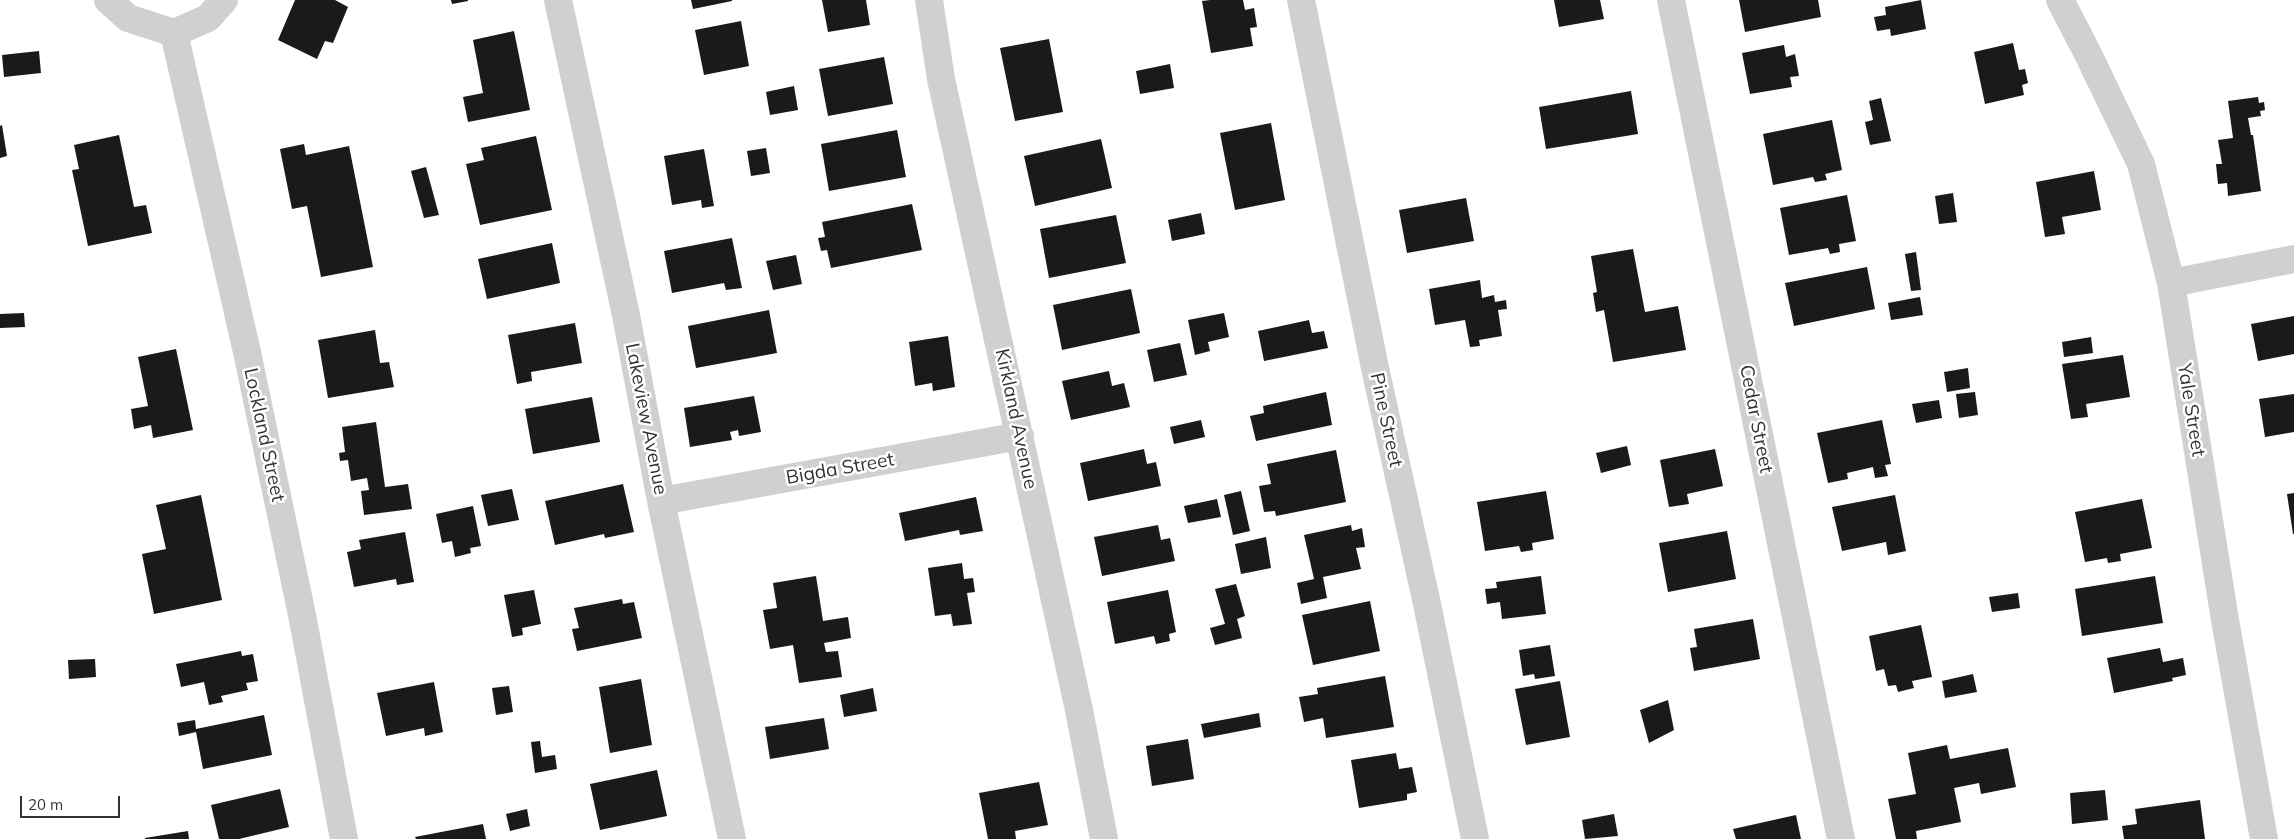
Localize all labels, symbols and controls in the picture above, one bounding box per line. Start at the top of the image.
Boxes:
street label: Lakeview Avenue [620,341,672,497]
street label: Kirkland Avenue [990,347,1042,491]
street label: Yale Street [2172,362,2210,458]
street label: Cedar Street [1734,363,1778,475]
street label: Lockland Street [239,366,289,504]
street label: Pine Street [1365,371,1407,469]
street label: Bigda Street [784,448,896,490]
scale bar [22,786,122,818]
text: 20 m [28,795,63,814]

